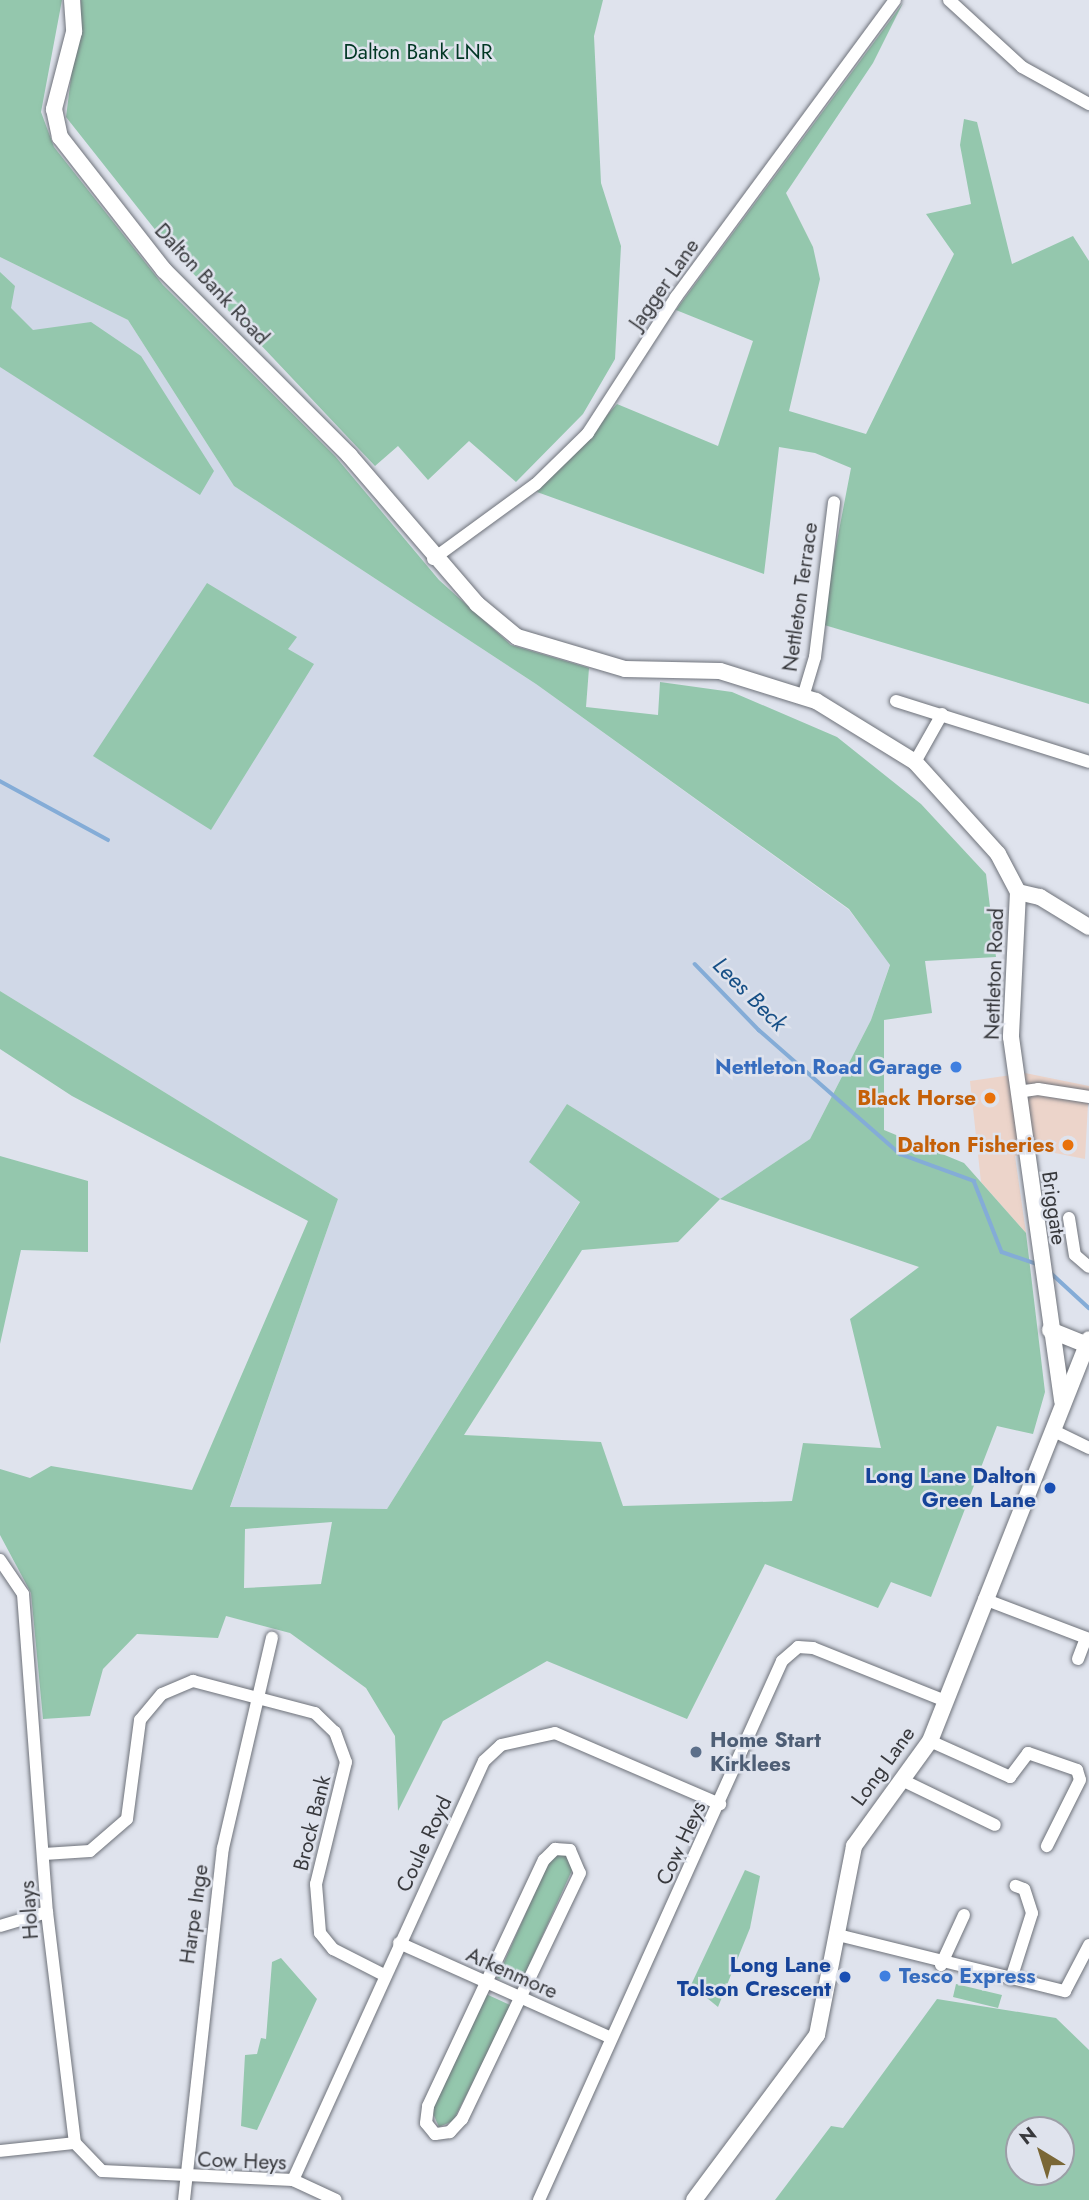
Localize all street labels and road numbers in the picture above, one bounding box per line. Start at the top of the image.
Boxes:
street label: Dalton Bank Road [149,218,275,350]
street label: Jagger Lane [624,234,704,334]
street label: Nettleton Terrace [777,521,823,673]
street label: Nettleton Road [979,908,1009,1040]
street label: Briggate [1036,1169,1072,1247]
street label: Long Lane [846,1722,920,1810]
street label: Brock Bank [288,1773,336,1873]
street label: Coule Royd [391,1792,457,1896]
street label: Cow Heys [651,1797,711,1889]
street label: Harpe Inge [175,1863,213,1965]
street label: Holays [14,1880,44,1940]
street label: Arkenmore [462,1942,562,2004]
street label: Cow Heys [197,2147,287,2175]

